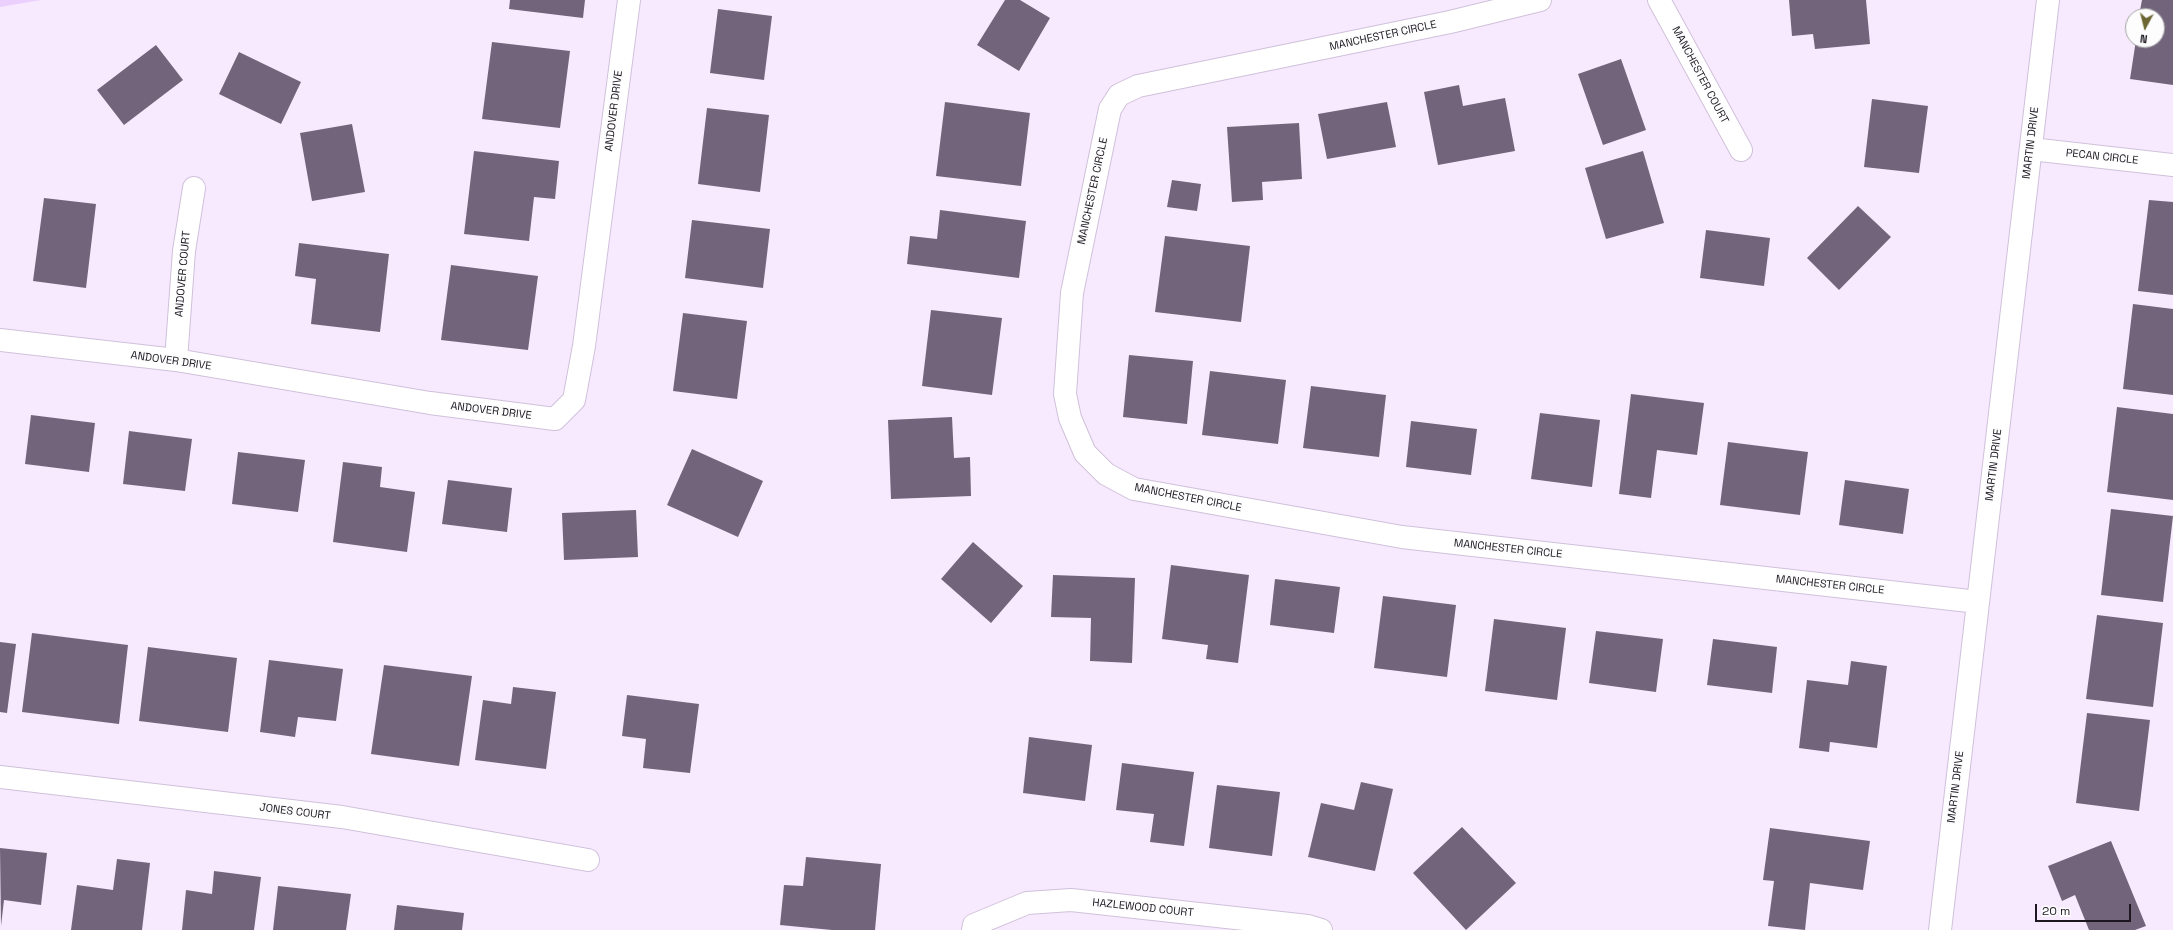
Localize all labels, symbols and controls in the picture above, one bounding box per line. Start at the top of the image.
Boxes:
north arrow [2125,8,2165,48]
street label: MANCHESTER CIRCLE [1328,18,1438,54]
street label: MANCHESTER COURT [1669,24,1731,126]
text: N [2139,32,2148,46]
street label: ANDOVER DRIVE [602,70,626,152]
street label: MARTIN DRIVE [2020,106,2042,180]
street label: MANCHESTER CIRCLE [1075,136,1111,246]
street label: PECAN CIRCLE [2065,147,2139,167]
street label: ANDOVER COURT [173,230,193,318]
street label: ANDOVER DRIVE [130,349,212,373]
street label: ANDOVER DRIVE [450,399,532,423]
street label: MARTIN DRIVE [1983,428,2005,502]
street label: MANCHESTER CIRCLE [1133,481,1243,515]
street label: MANCHESTER CIRCLE [1453,537,1563,561]
street label: MANCHESTER CIRCLE [1775,573,1885,597]
street label: MARTIN DRIVE [1945,750,1967,824]
street label: JONES COURT [259,801,331,823]
street label: HAZLEWOOD COURT [1092,896,1194,920]
scale bar [2037,896,2133,922]
text: 20 m [2042,903,2070,919]

